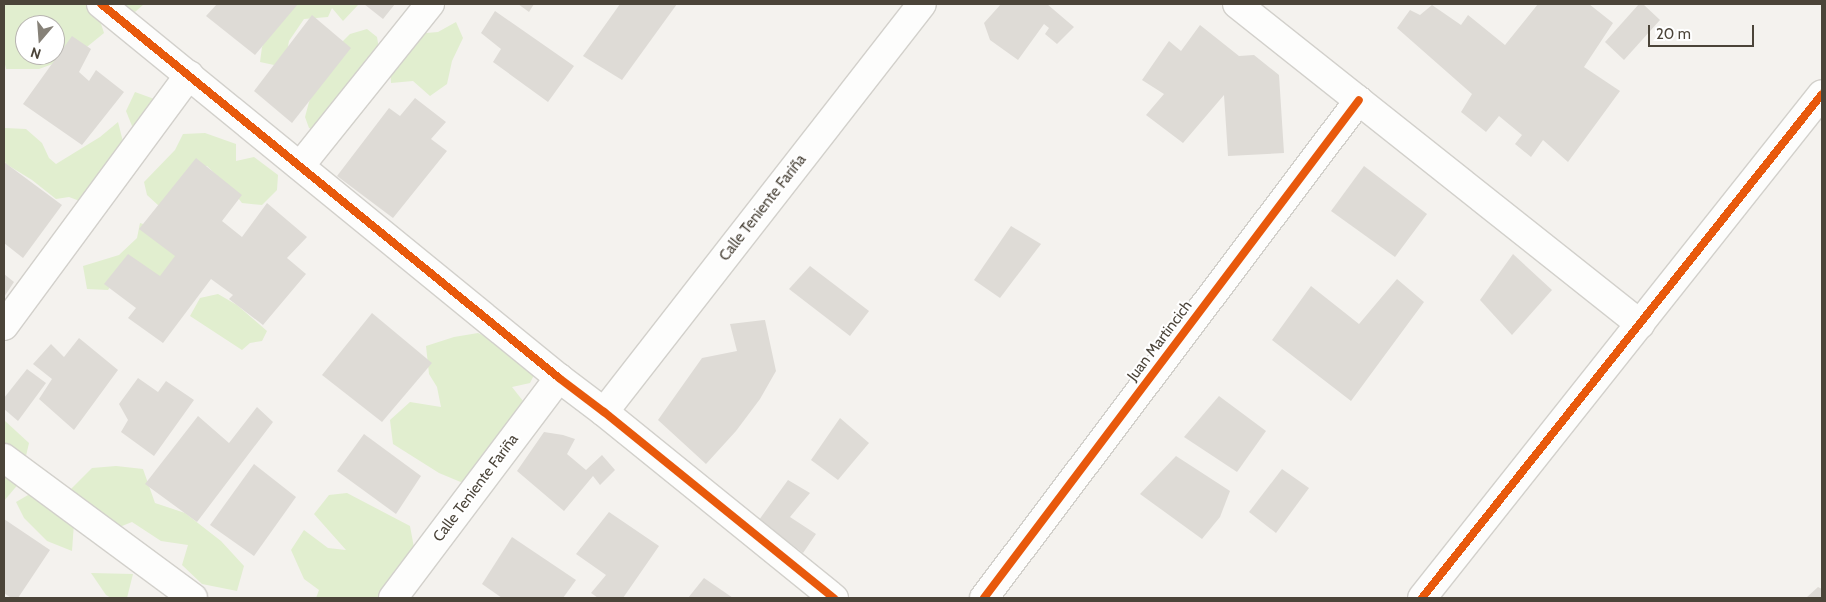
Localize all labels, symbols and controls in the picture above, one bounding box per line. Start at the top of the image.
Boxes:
north arrow [15,15,65,65]
scale bar [1651,15,1757,47]
text: 20 m [1656,25,1691,43]
text: N [28,43,43,63]
street label: Calle Teniente Fariña [716,151,810,265]
street label: Juan Martincich [1124,297,1196,385]
street label: Calle Teniente Fariña [430,431,522,545]

